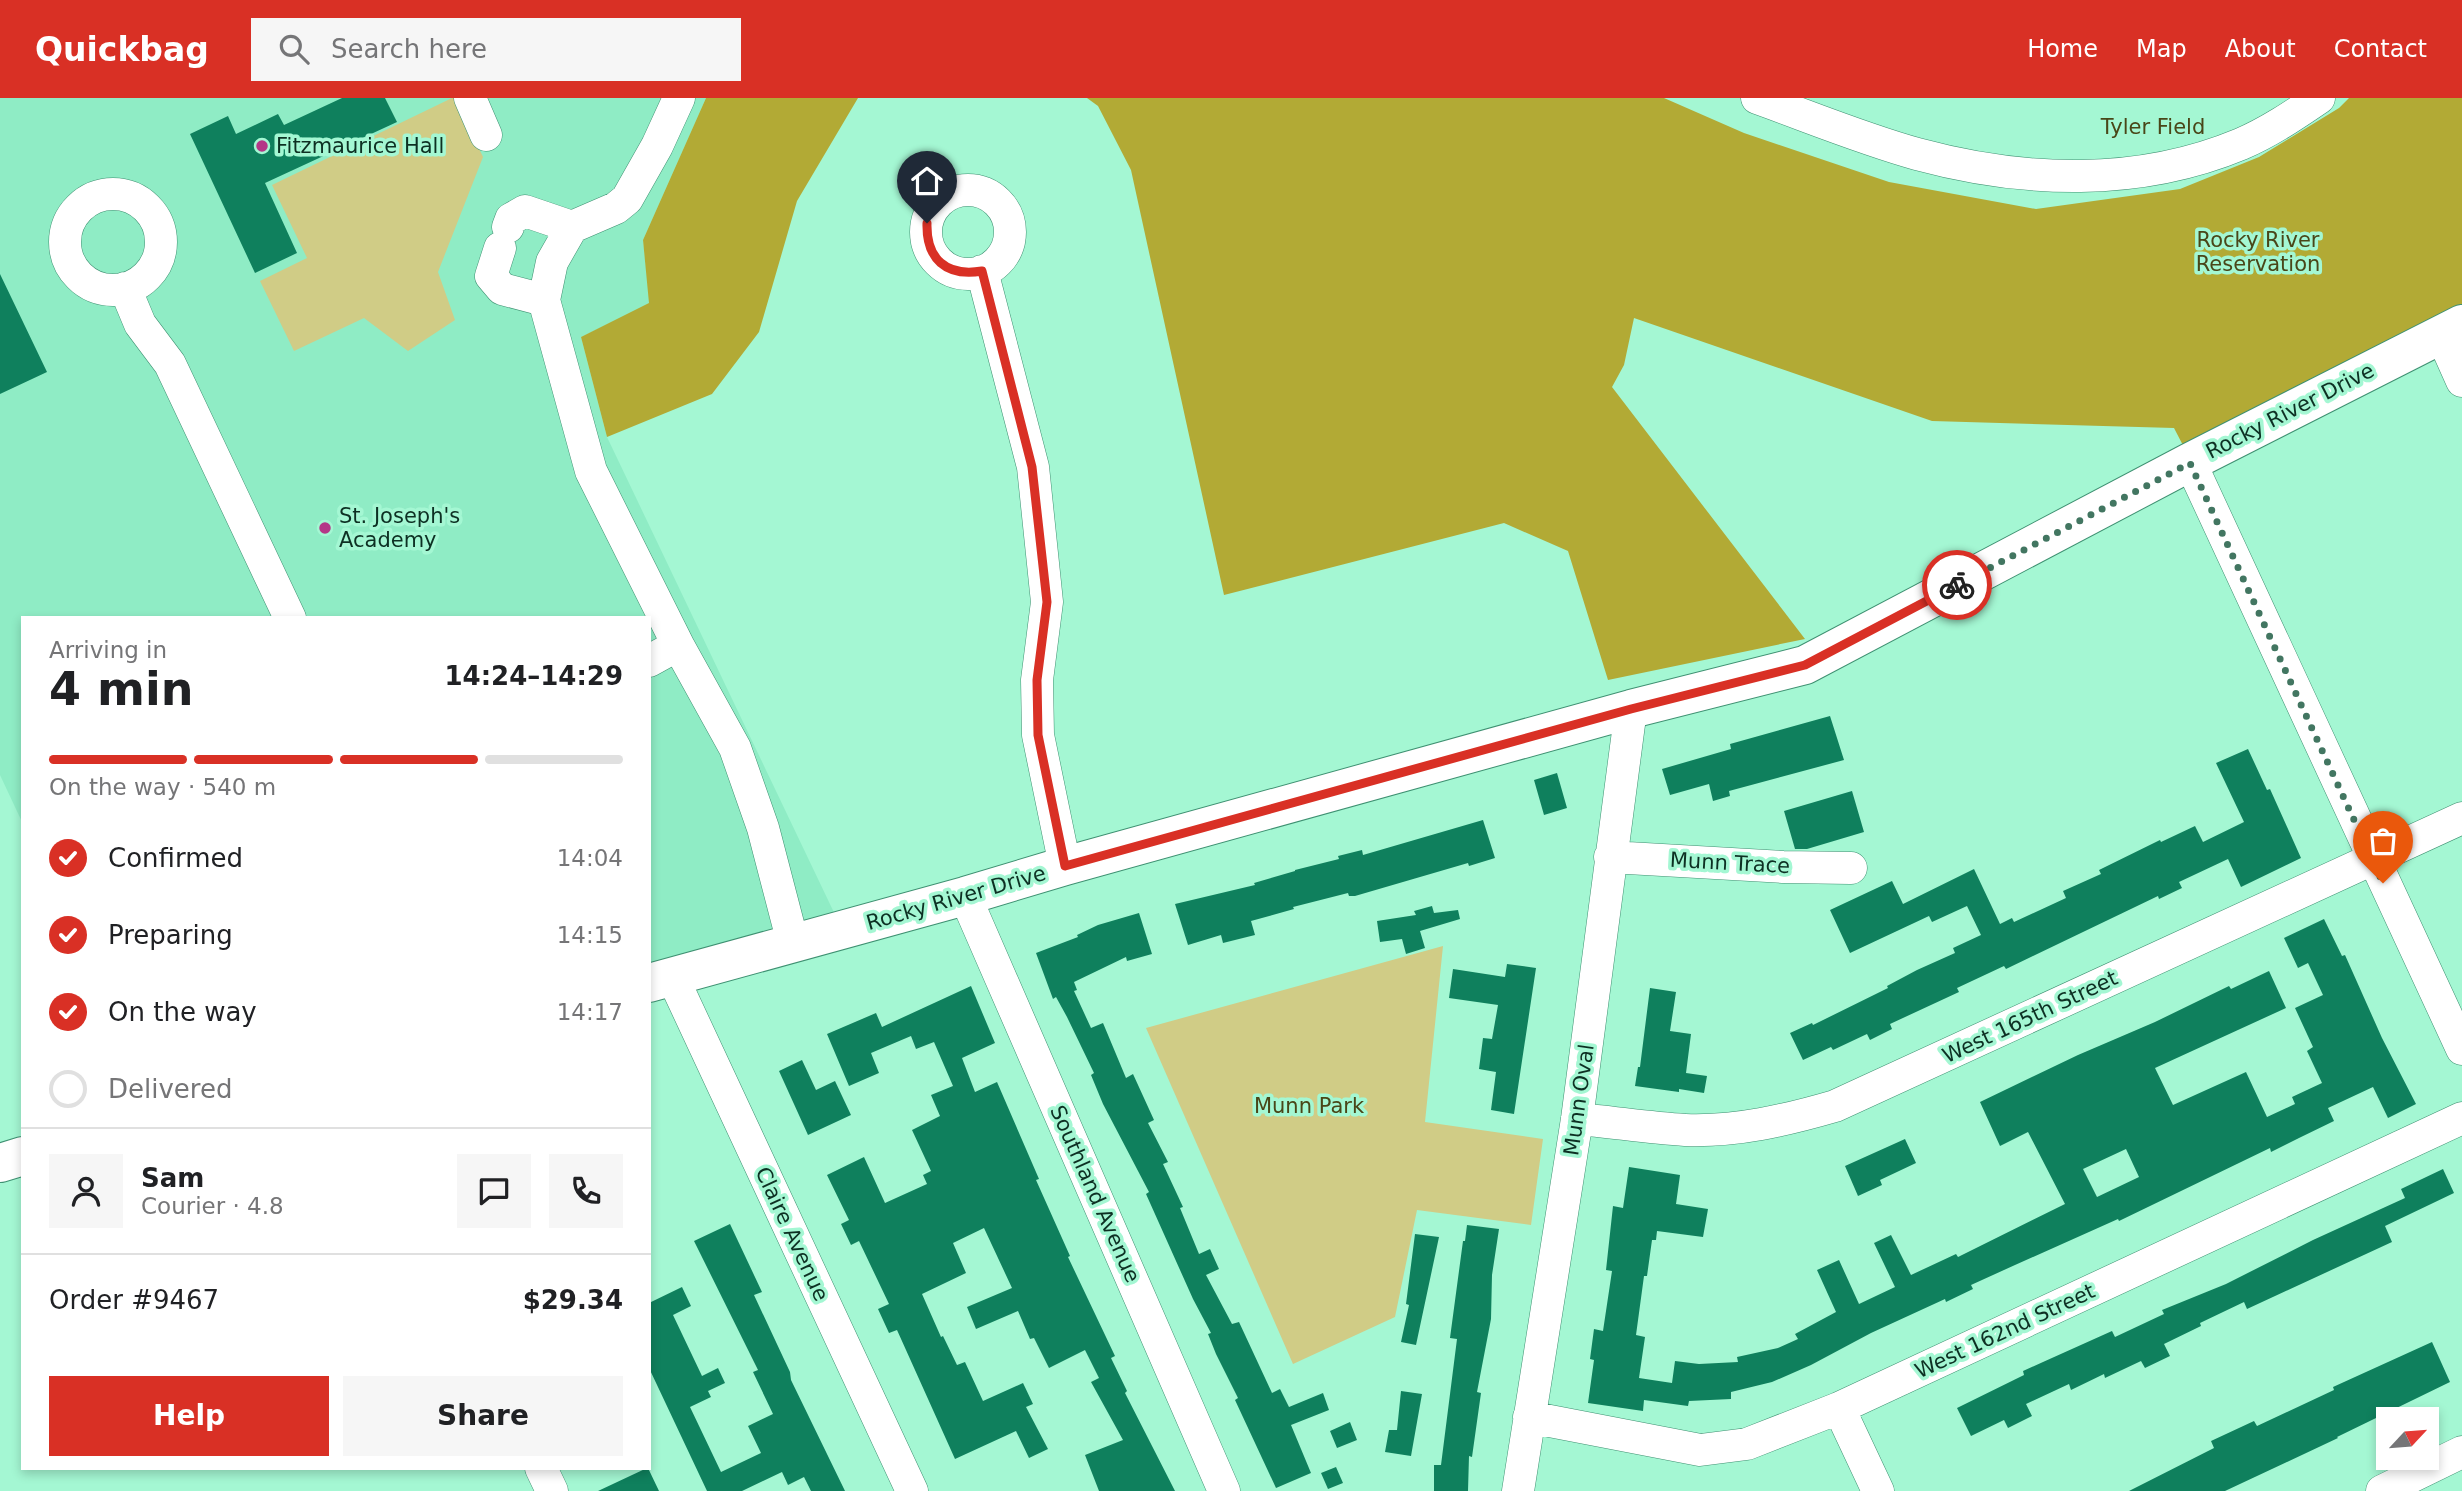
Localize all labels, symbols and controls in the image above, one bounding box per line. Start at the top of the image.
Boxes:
search box [251,18,741,81]
text: Quickbag [35,30,209,69]
icon: search [275,30,313,68]
text: Search here [331,34,487,64]
text: Home [2027,35,2098,63]
text: Map [2136,35,2187,63]
text: About [2225,35,2296,63]
text: Contact [2334,35,2427,63]
park label: Tyler Field [2100,115,2205,139]
place label: Fitzmaurice Hall [276,134,444,158]
marker: Fitzmaurice Hall [254,138,270,154]
pin [897,151,957,223]
icon: home [908,162,946,200]
park label: Rocky River Reservation [2196,228,2320,276]
street label: Rocky River Drive [2202,358,2378,464]
place label: St. Joseph's Academy [339,504,460,552]
marker: St. Joseph's Academy [317,520,333,536]
courier [1922,550,1992,620]
icon: bike [1938,566,1976,604]
text: Arriving in [49,637,167,663]
text: 14:24–14:29 [444,661,623,691]
text: 4 min [49,662,193,716]
text: On the way · 540 m [49,774,276,800]
pin [2353,811,2413,883]
icon: bag [2364,822,2402,860]
icon: check [49,839,87,877]
text: Confirmed [108,843,243,873]
text: 14:04 [557,845,623,871]
street label: Munn Trace [1669,848,1791,878]
street label: Rocky River Drive [863,861,1049,935]
icon: check [49,916,87,954]
text: Preparing [108,920,233,950]
text: 14:15 [557,922,623,948]
street label: West 165th Street [1939,966,2121,1068]
icon: check [49,993,87,1031]
text: On the way [108,997,257,1027]
text: 14:17 [557,999,623,1025]
street label: Munn Oval [1559,1043,1599,1157]
text: Delivered [108,1074,232,1104]
park label: Munn Park [1254,1094,1365,1118]
street label: Southland Avenue [1045,1102,1145,1286]
button: person [49,1154,123,1228]
button: chat [457,1154,531,1228]
button: phone [549,1154,623,1228]
text: Sam [141,1163,204,1193]
street label: Claire Avenue [750,1163,834,1305]
text: Courier · 4.8 [141,1193,284,1219]
street label: West 162nd Street [1911,1279,2099,1383]
text: Order #9467 [49,1285,219,1315]
text: $29.34 [523,1285,623,1315]
button: Help [49,1376,329,1456]
button: Share [343,1376,623,1456]
north arrow [2376,1407,2440,1470]
map controls [2376,1407,2439,1470]

